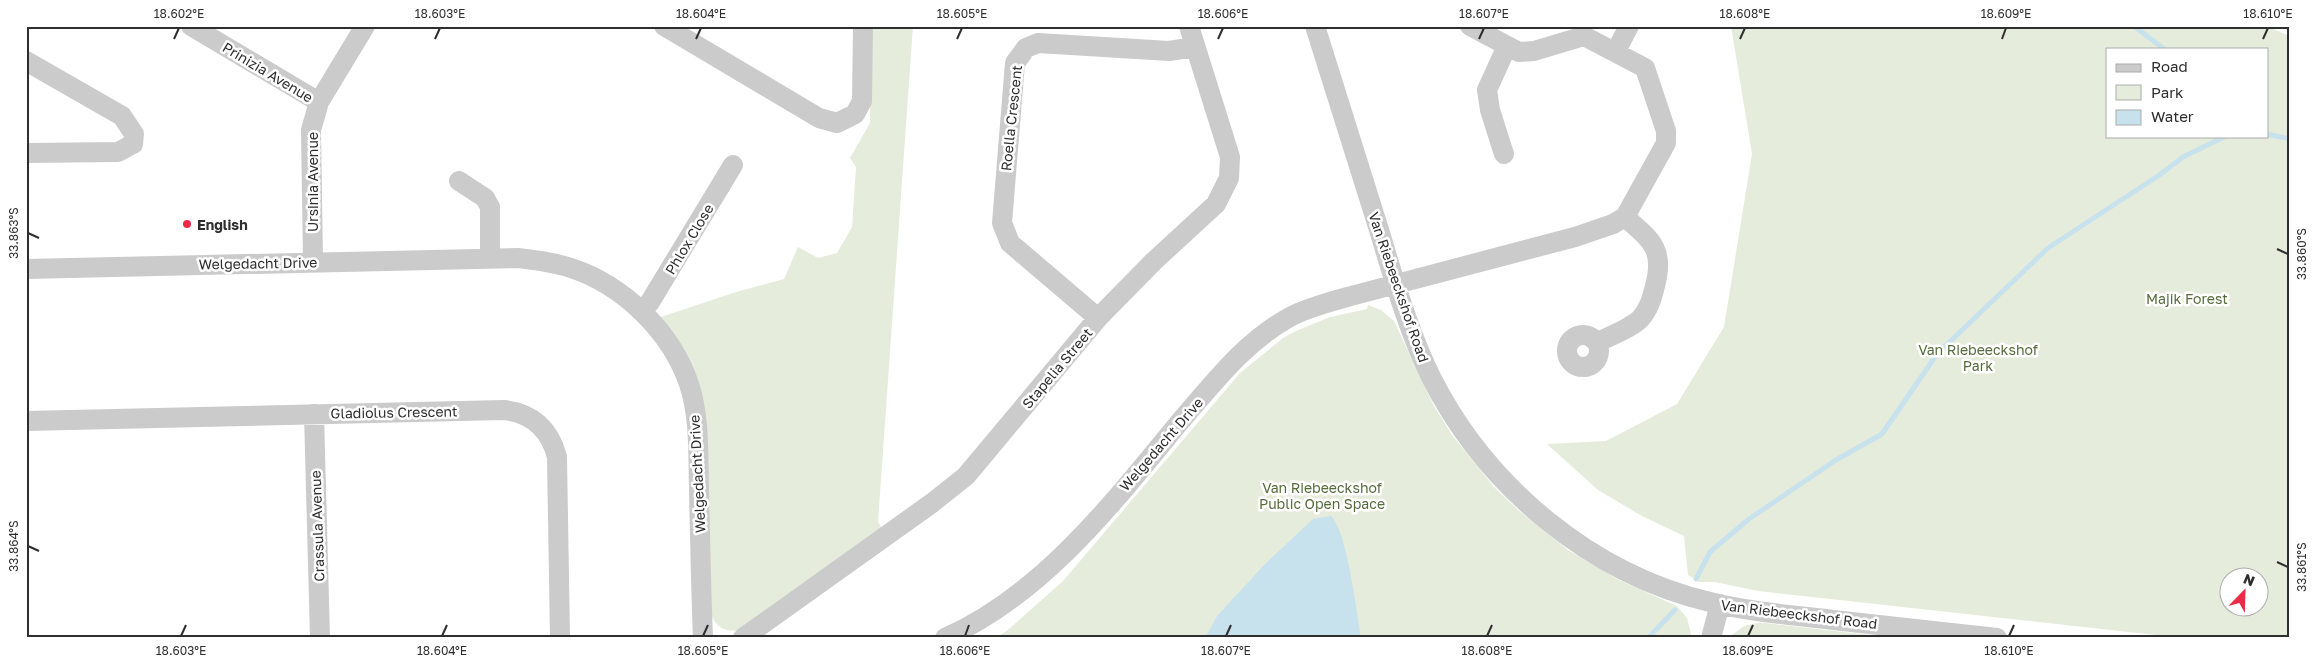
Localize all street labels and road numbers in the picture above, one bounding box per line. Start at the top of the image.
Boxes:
street label: Prinizia Avenue [220,38,316,106]
street label: Roella Crescent [997,64,1025,172]
street label: Ursinia Avenue [304,132,321,232]
street label: Phlox Close [661,201,717,277]
street label: Van Riebeeckshof Road [1365,210,1433,364]
street label: Welgedacht Drive [199,253,317,273]
street label: Stapelia Street [1018,324,1096,412]
street label: Welgedacht Drive [1116,394,1206,494]
street label: Gladiolus Crescent [330,402,458,422]
street label: Welgedacht Drive [685,414,709,534]
street label: Crassula Avenue [307,470,327,582]
street label: Van Riebeeckshof Road [1720,596,1878,632]

